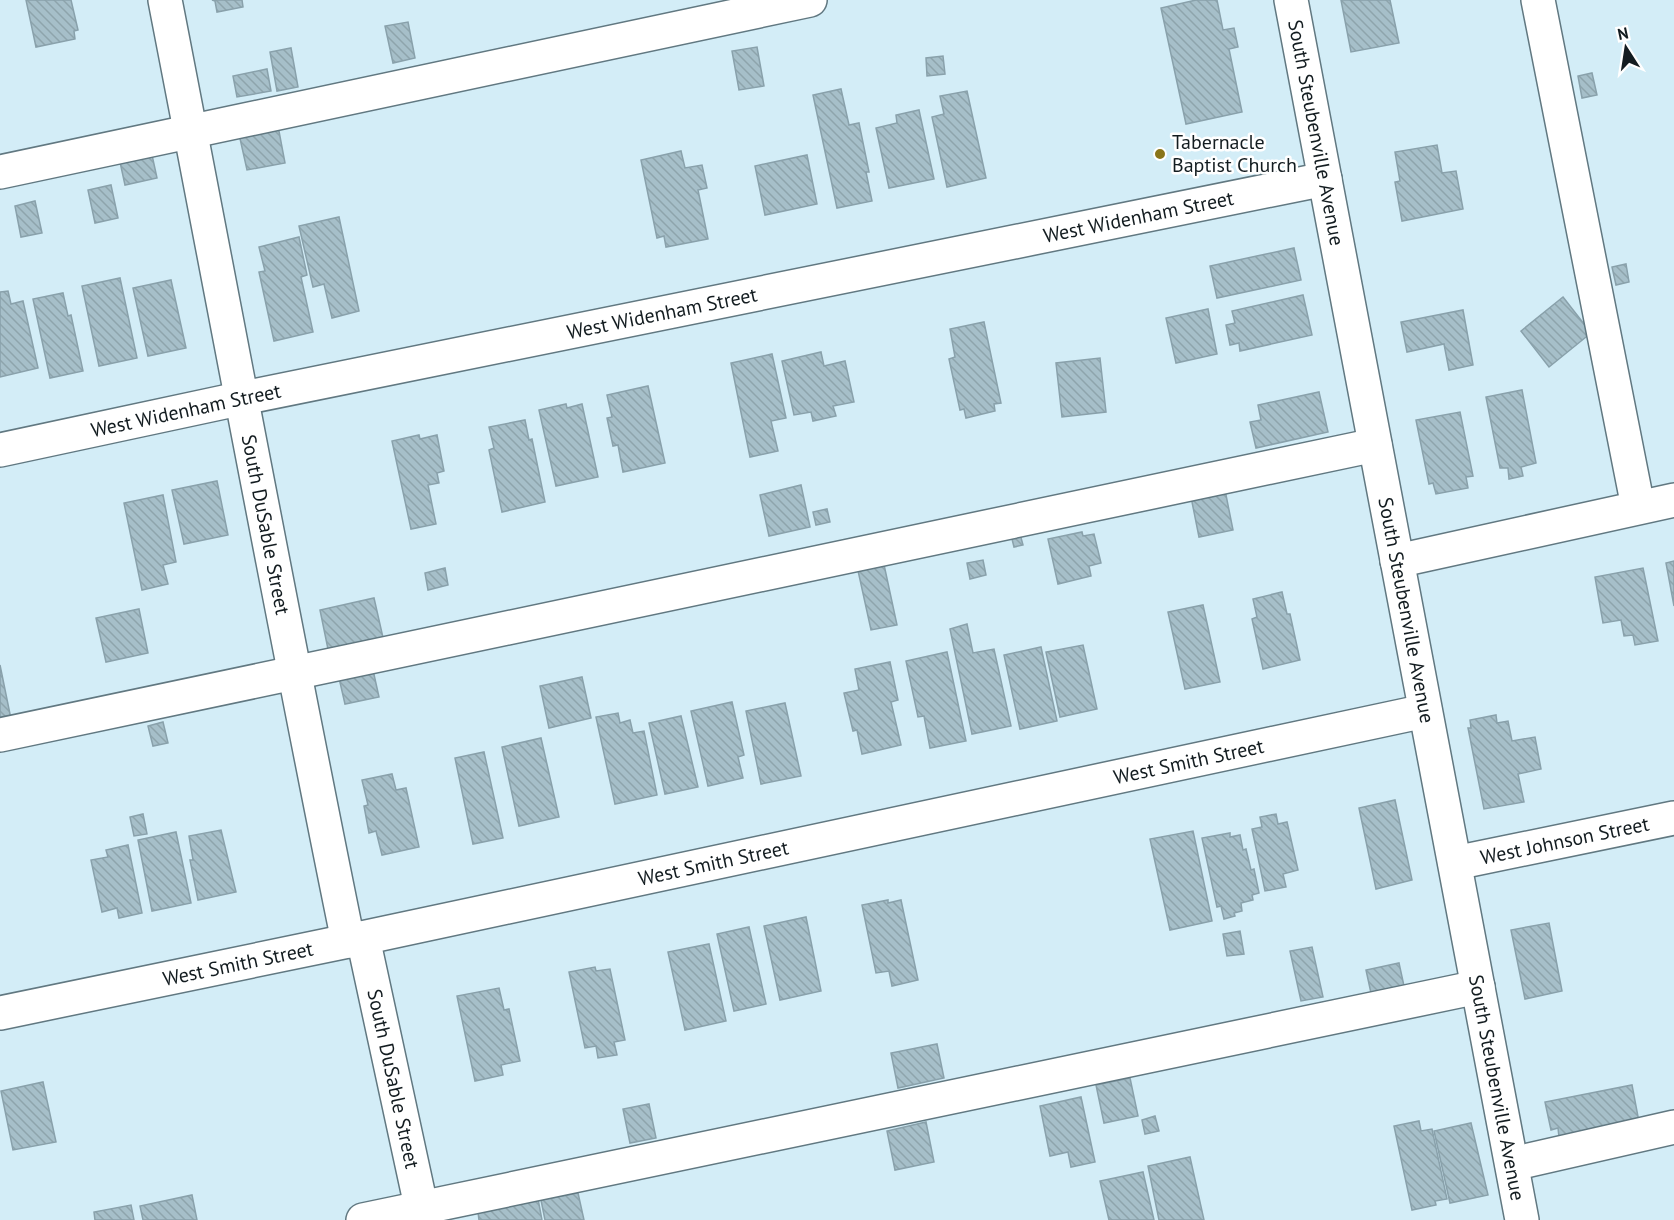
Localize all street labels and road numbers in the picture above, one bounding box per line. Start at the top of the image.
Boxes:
street label: South Steubenville Avenue [1282,18,1350,248]
street label: West Widenham Street [1041,185,1236,249]
street label: West Widenham Street [565,281,760,345]
street label: West Widenham Street [88,378,283,443]
street label: South DuSable Street [236,432,296,617]
street label: South Steubenville Avenue [1372,495,1441,725]
street label: West Smith Street [1111,733,1266,790]
street label: West Johnson Street [1478,810,1652,870]
street label: West Smith Street [636,834,791,892]
street label: West Smith Street [160,936,316,992]
street label: South Steubenville Avenue [1463,973,1531,1203]
street label: South DuSable Street [361,987,426,1171]

